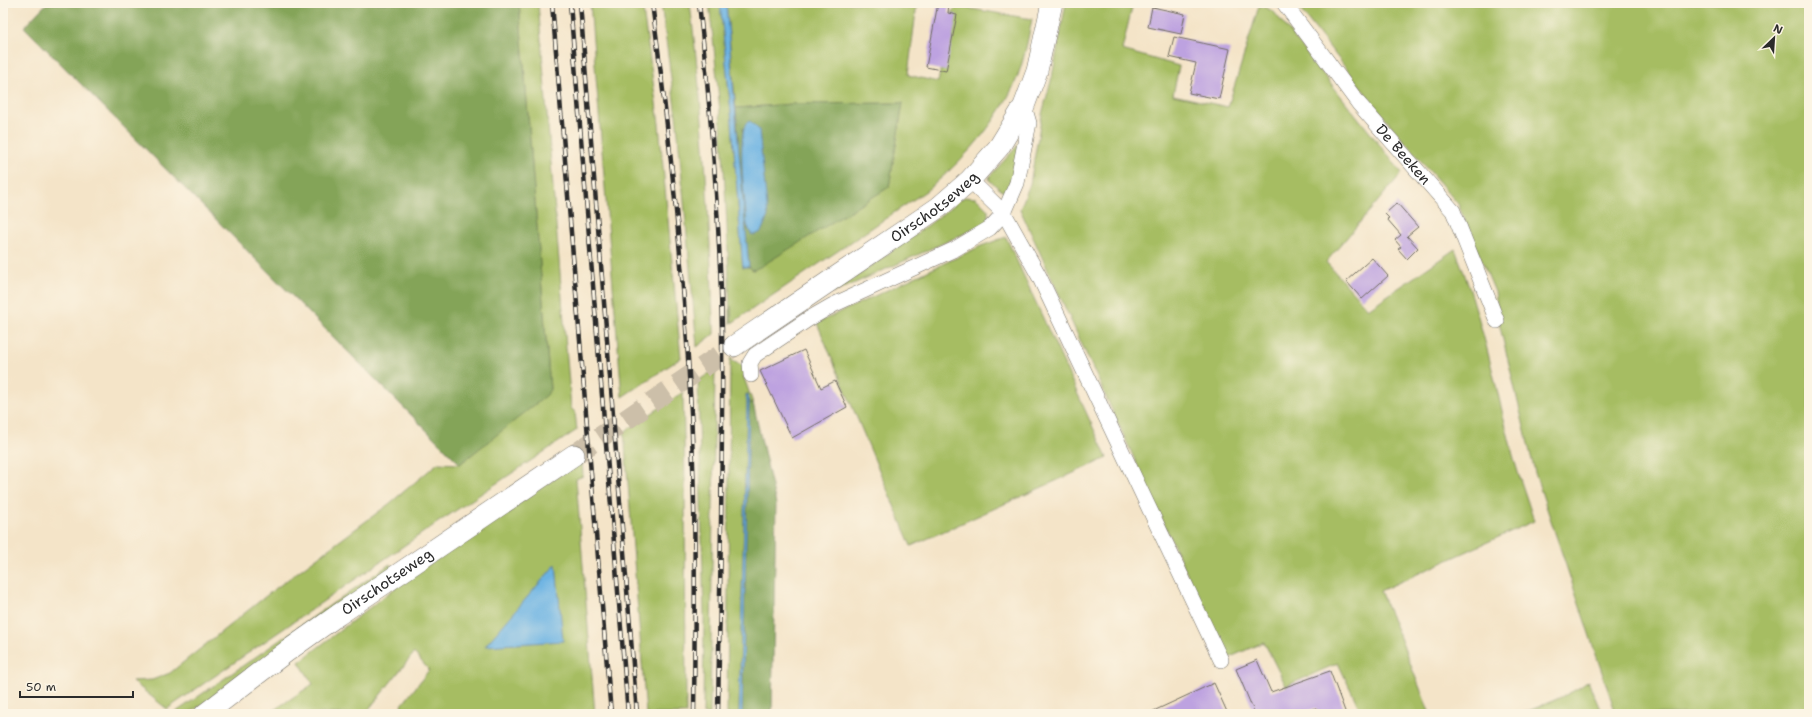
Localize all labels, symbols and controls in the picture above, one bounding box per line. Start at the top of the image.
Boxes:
north arrow [1754,18,1794,58]
text: N [1771,21,1785,38]
street label: De Beeken [1371,120,1435,189]
street label: Oirschotseweg [886,167,983,247]
street label: Oirschotseweg [337,544,437,620]
scale bar [20,673,133,699]
text: 50 m [26,679,56,695]

